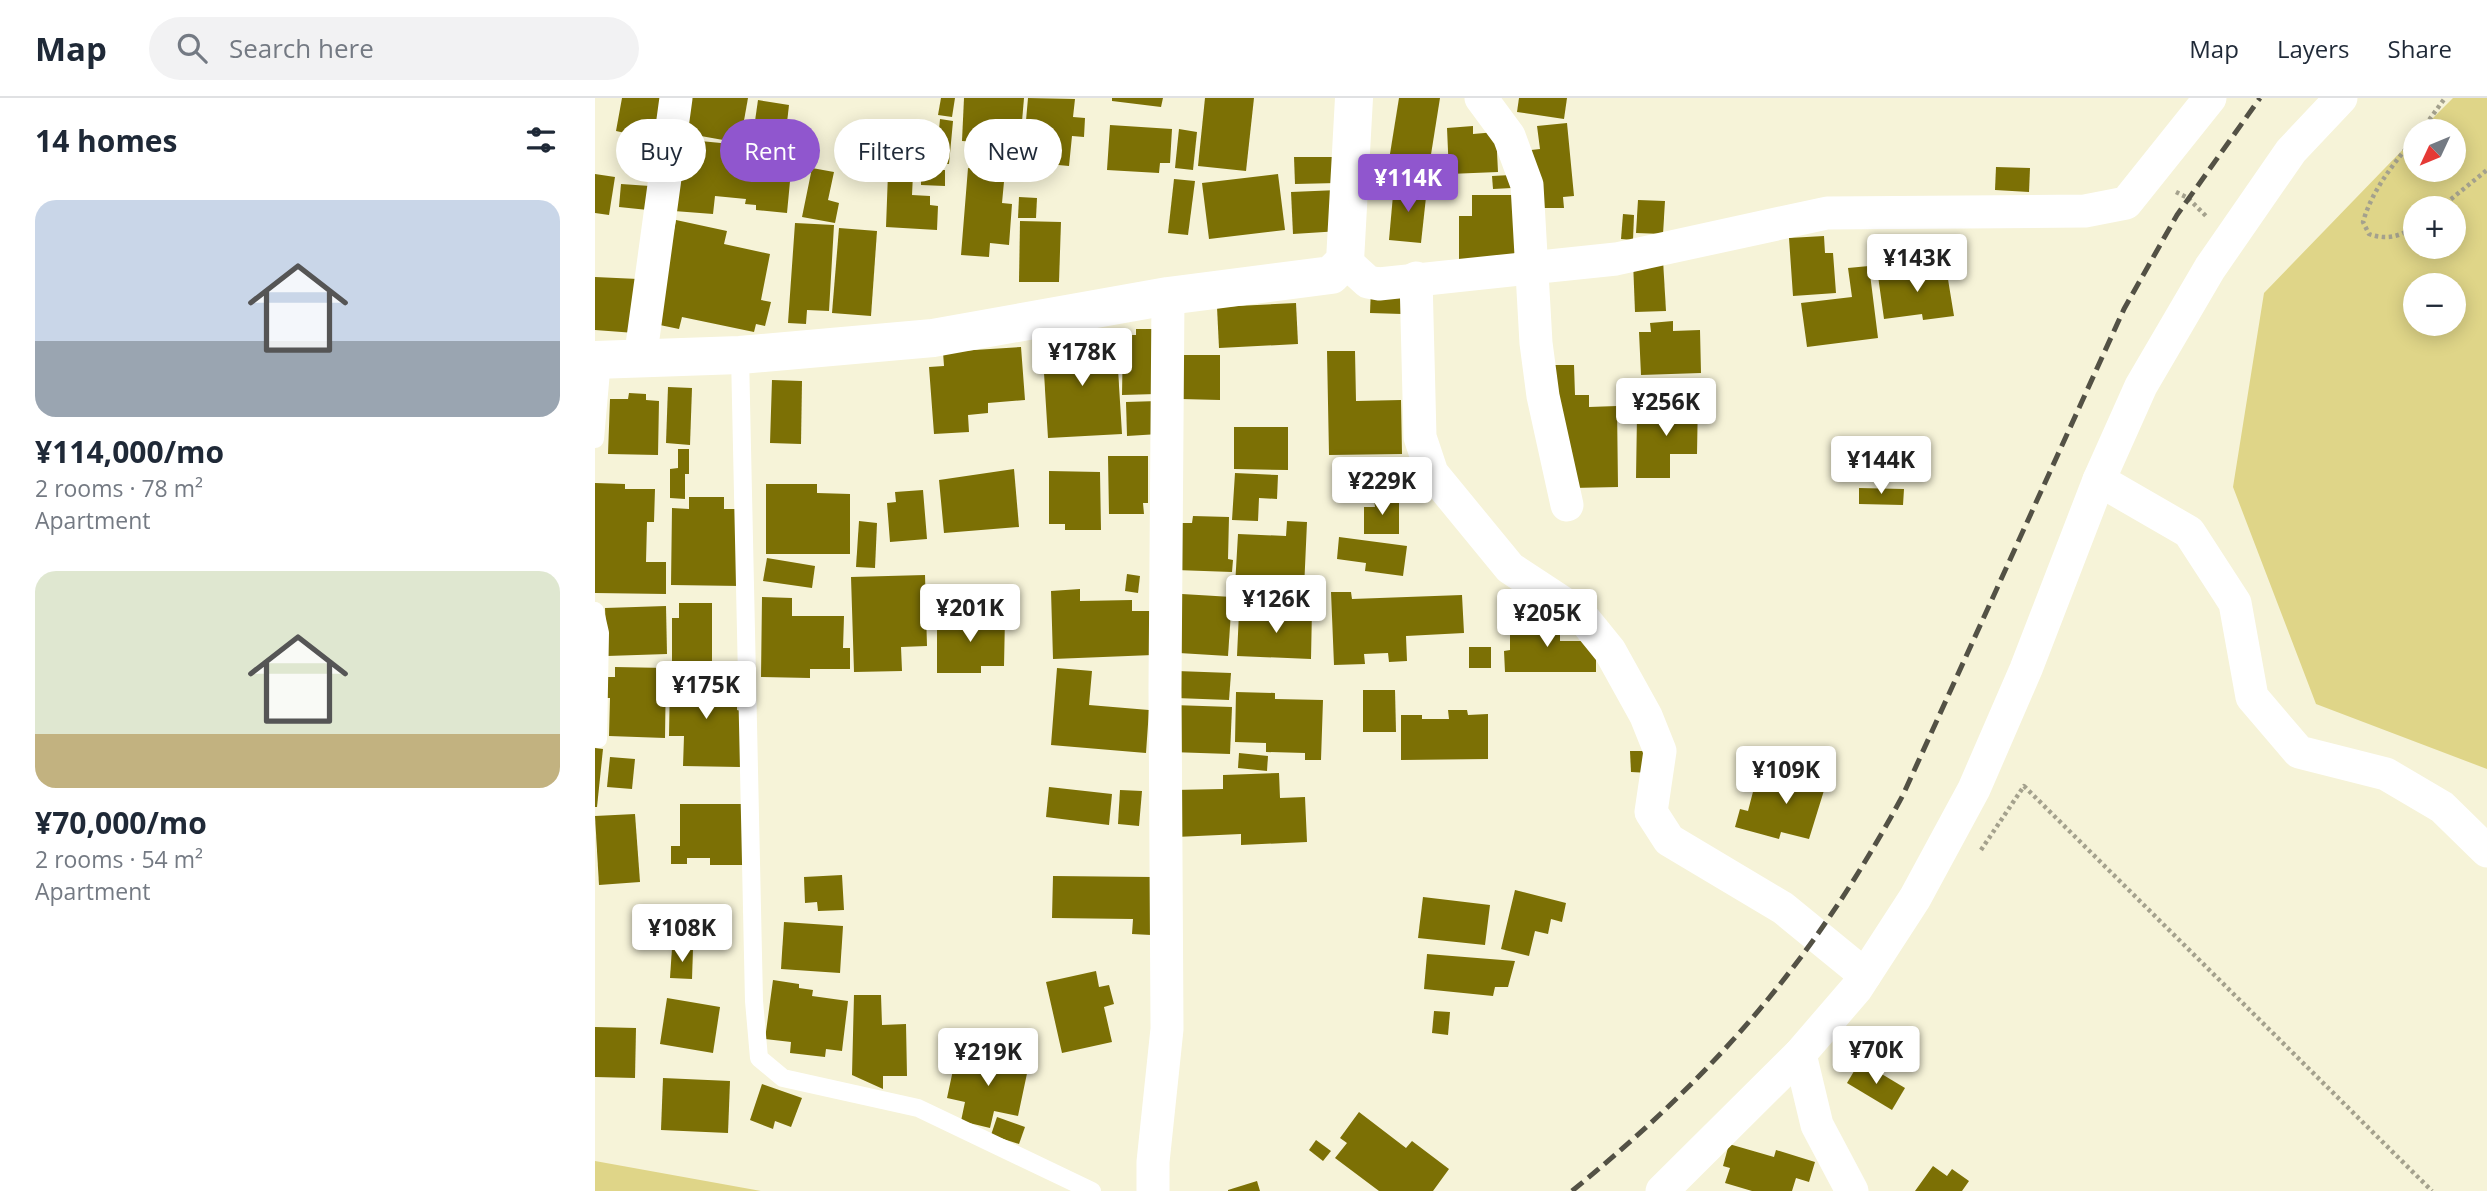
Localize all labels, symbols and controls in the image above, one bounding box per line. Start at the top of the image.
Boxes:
search box [149,17,639,80]
text: Map [35,26,107,71]
icon: search [173,29,211,67]
text: Search here [229,30,374,66]
text: Map [2189,32,2239,65]
text: Layers [2277,32,2350,65]
text: Share [2388,32,2452,65]
chip: Buy [616,119,706,182]
chip: Rent [720,119,820,182]
chip: Filters [834,119,950,182]
chip: New [964,119,1062,182]
north arrow [2403,119,2466,182]
map controls [2403,119,2466,336]
text: 14 homes [35,120,178,161]
icon: filters [522,121,560,159]
pin: ¥114K [1359,155,1457,214]
text: ¥114K [1374,161,1442,193]
button: + [2403,196,2466,259]
pin: ¥143K [1868,234,1966,294]
text: ¥143K [1883,241,1951,273]
icon: home [235,245,361,371]
button: − [2403,273,2466,336]
pin: ¥178K [1033,328,1131,388]
text: ¥178K [1048,335,1116,367]
pin: ¥256K [1617,378,1715,438]
text: ¥256K [1632,385,1700,417]
text: ¥114,000/mo [35,431,224,472]
pin: ¥144K [1832,436,1930,496]
text: ¥144K [1847,443,1915,475]
pin: ¥229K [1333,458,1431,517]
text: ¥229K [1348,464,1416,496]
text: 2 rooms · 78 m² [35,472,203,504]
text: Apartment [35,504,151,536]
pin: ¥126K [1227,575,1325,635]
text: ¥126K [1242,582,1310,614]
pin: ¥201K [921,584,1019,644]
pin: ¥205K [1498,589,1596,649]
text: ¥201K [936,591,1004,623]
text: ¥205K [1513,596,1581,628]
icon: home [235,616,361,742]
pin: ¥175K [657,662,755,721]
text: ¥175K [672,668,740,700]
pin: ¥109K [1737,746,1835,806]
text: ¥109K [1752,753,1820,785]
text: ¥70,000/mo [35,802,207,843]
text: 2 rooms · 54 m² [35,843,203,875]
text: Apartment [35,875,151,907]
pin: ¥108K [633,904,731,964]
text: ¥108K [648,911,716,943]
pin: ¥70K [1835,1026,1917,1086]
pin: ¥219K [939,1028,1037,1088]
text: ¥70K [1849,1033,1903,1065]
text: ¥219K [954,1035,1022,1067]

